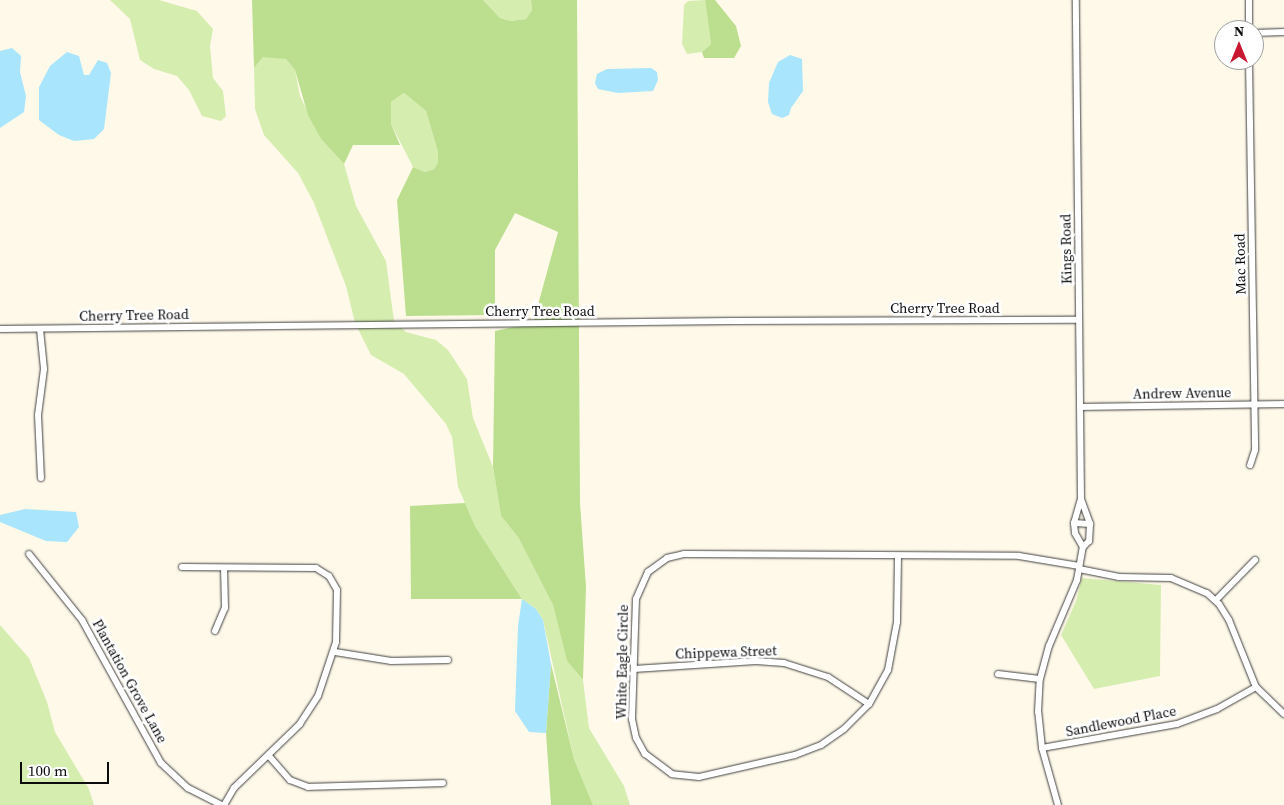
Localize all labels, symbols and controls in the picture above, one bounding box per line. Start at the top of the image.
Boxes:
north arrow [1214,20,1264,70]
text: N [1234,21,1244,41]
street label: Kings Road [1057,214,1075,284]
street label: Mac Road [1231,233,1249,295]
street label: Cherry Tree Road [890,300,1000,316]
street label: Cherry Tree Road [485,303,595,319]
street label: Cherry Tree Road [79,306,189,324]
street label: Andrew Avenue [1133,384,1231,402]
street label: White Eagle Circle [613,604,631,720]
street label: Plantation Grove Lane [89,616,171,746]
street label: Chippewa Street [675,642,777,662]
street label: Sandlewood Place [1064,702,1178,740]
scale bar [22,752,111,784]
text: 100 m [28,760,68,781]

